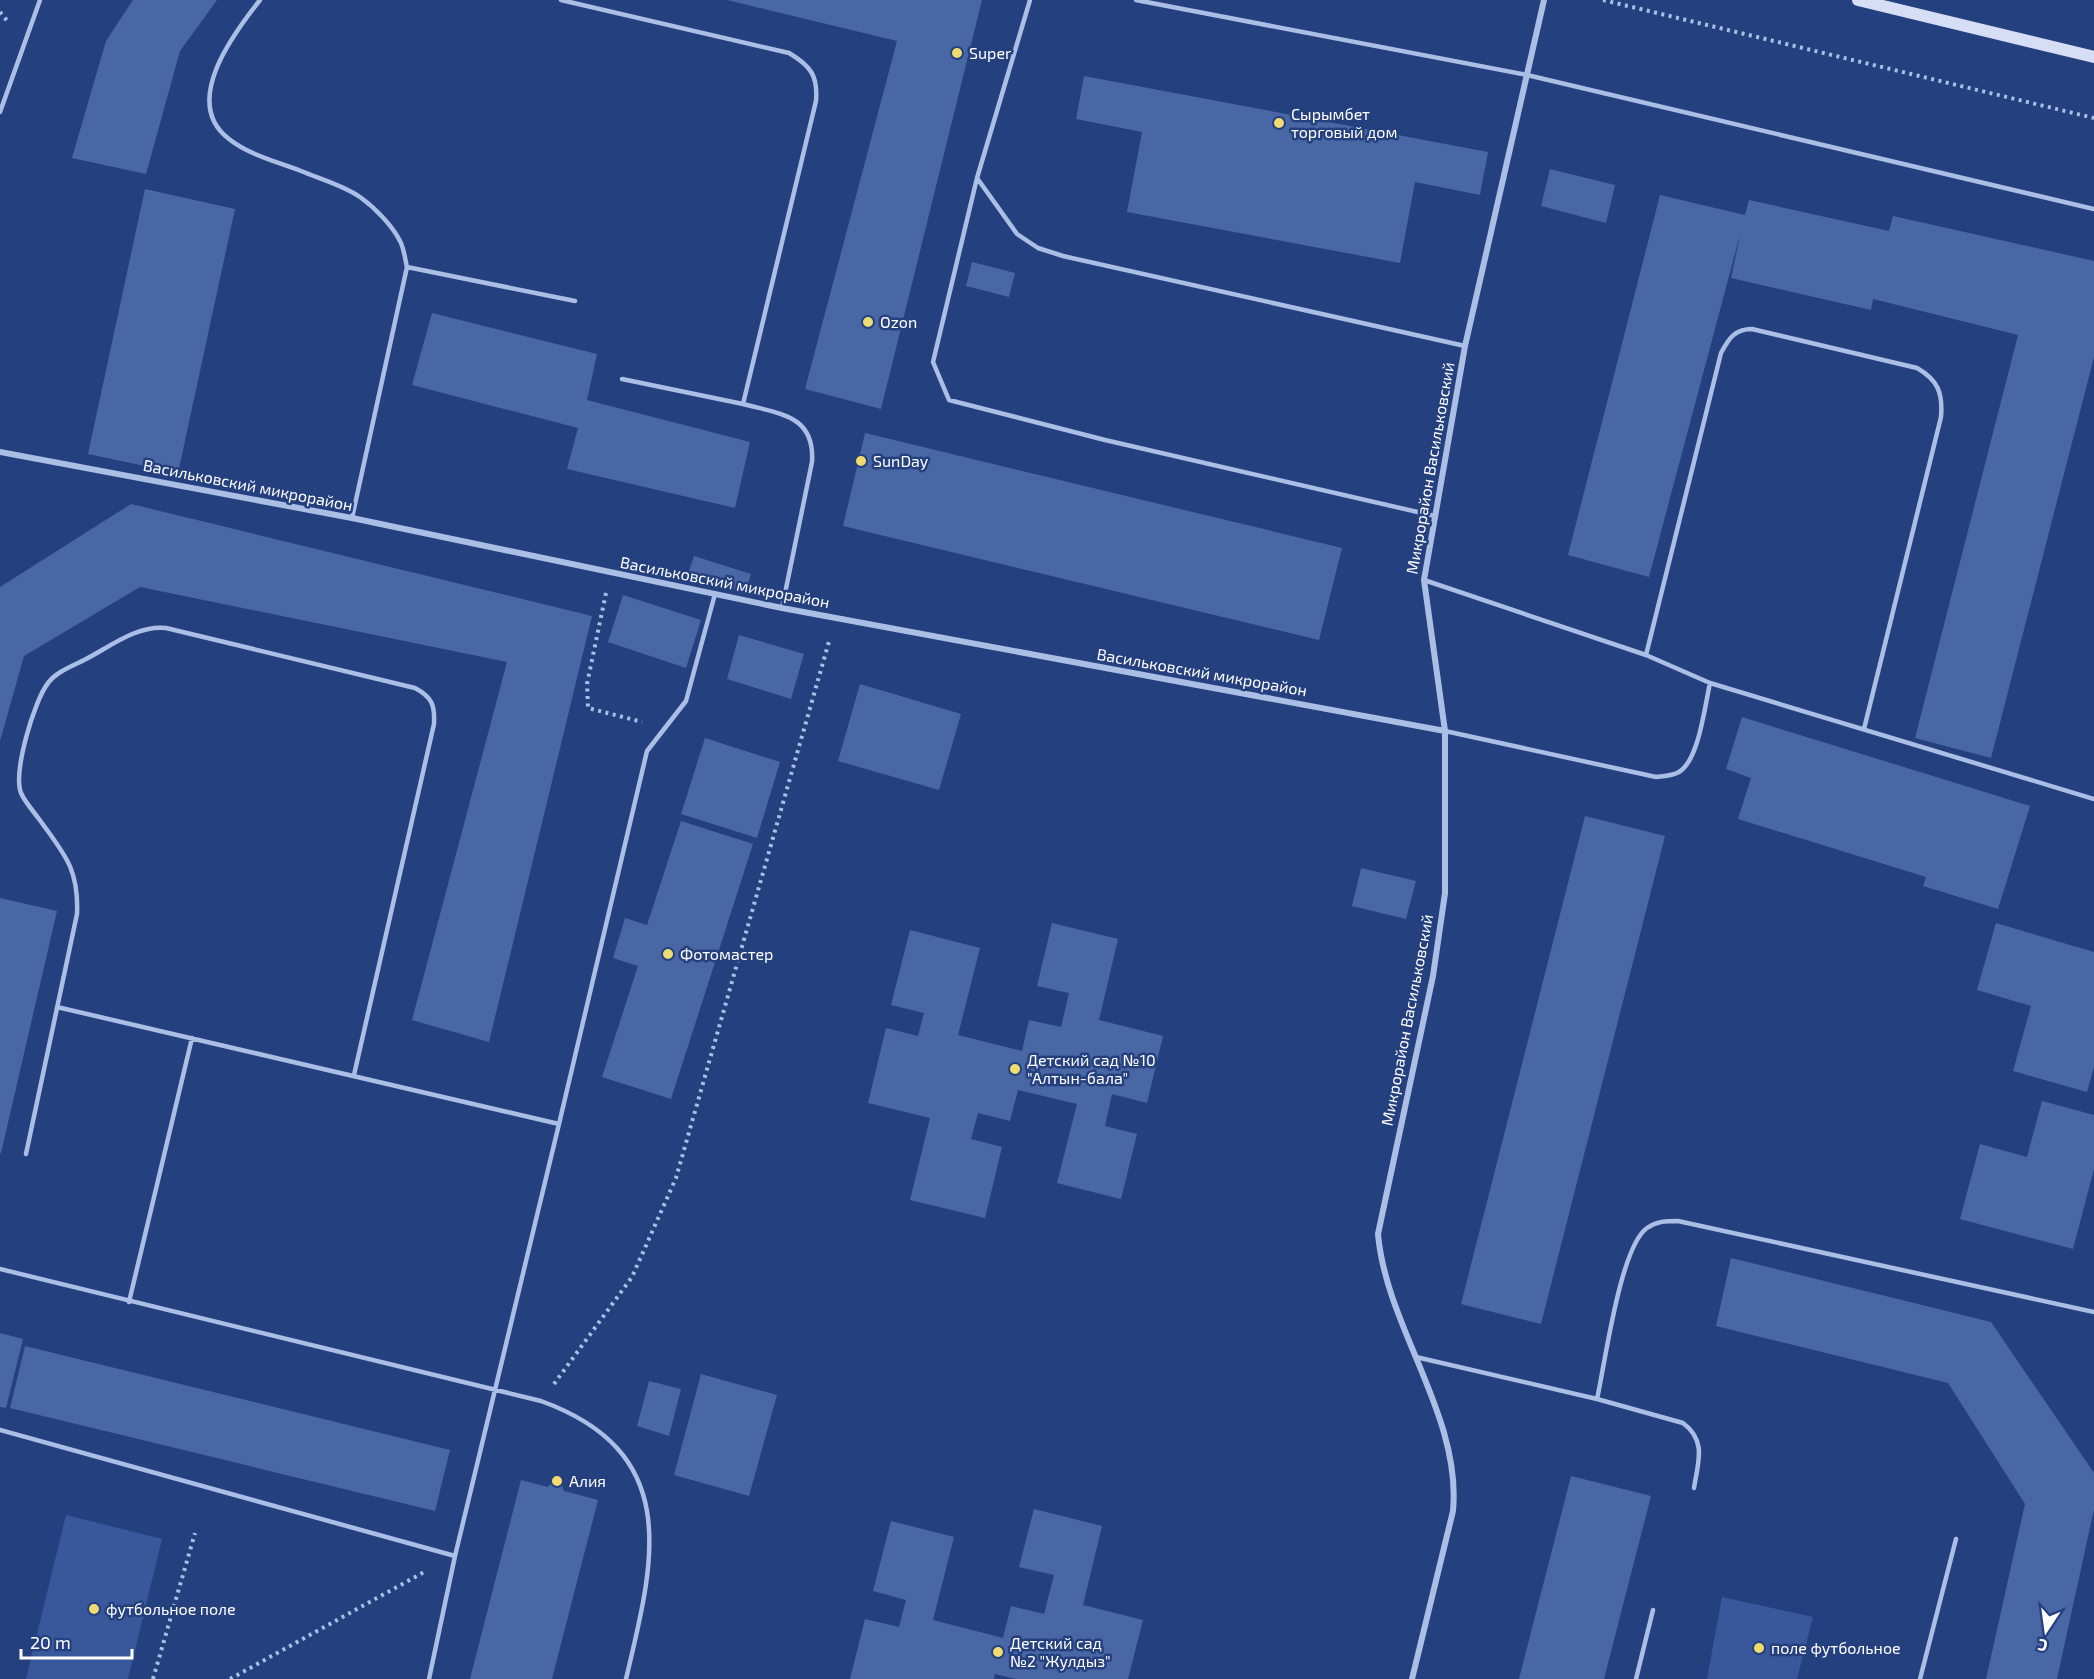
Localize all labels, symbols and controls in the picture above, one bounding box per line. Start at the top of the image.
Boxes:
place label: Super [969,43,1012,62]
marker: Super [950,46,964,60]
place label: Сырымбет торговый дом [1291,104,1397,141]
marker: Сырымбет торговый дом [1272,116,1286,130]
place label: Ozon [880,312,917,331]
marker: Ozon [861,315,875,329]
street label: Микрорайон Васильковский [1401,360,1458,575]
place label: SunDay [873,451,929,470]
marker: SunDay [854,454,868,468]
street label: Васильковский микрорайон [142,455,354,514]
street label: Васильковский микрорайон [619,552,831,611]
street label: Васильковский микрорайон [1096,644,1309,699]
street label: Микрорайон Васильковский [1377,913,1436,1127]
place label: Фотомастер [680,944,773,963]
marker: Фотомастер [661,947,675,961]
place label: Детский сад №10 "Алтын-бала" [1027,1050,1156,1087]
marker: Детский сад №10 "Алтын-бала" [1008,1062,1022,1076]
place label: Алия [569,1471,606,1490]
marker: Алия [550,1474,564,1488]
place label: футбольное поле [106,1599,236,1619]
north arrow [2016,1601,2076,1661]
marker: футбольное поле [87,1602,101,1616]
scale bar [21,1622,132,1660]
text: 20 m [30,1631,71,1653]
place label: Детский сад №2 "Жулдыз" [1010,1633,1111,1671]
text: С [2036,1636,2049,1656]
place label: поле футбольное [1771,1638,1901,1658]
marker: поле футбольное [1752,1641,1766,1655]
marker: Детский сад №2 "Жулдыз" [991,1645,1005,1659]

